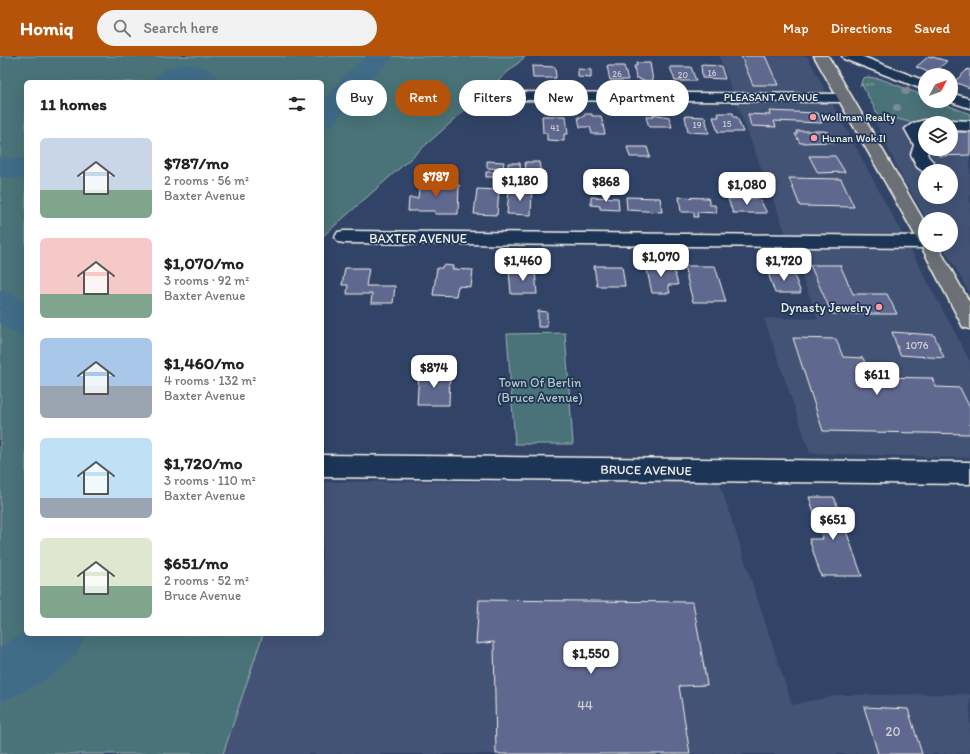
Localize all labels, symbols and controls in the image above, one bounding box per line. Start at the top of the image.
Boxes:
search box [97,10,377,46]
text: Homiq [20,17,73,40]
icon: search [111,17,133,39]
text: Search here [143,19,219,37]
text: Map [783,20,809,37]
text: Directions [831,20,892,37]
text: Saved [914,20,950,37]
house number: 16 [708,67,717,78]
house number: 26 [612,68,622,79]
north arrow [918,68,958,108]
map controls [918,68,958,252]
house number: 20 [678,69,689,80]
chip: Buy [336,80,387,116]
chip: Rent [395,80,451,116]
chip: Filters [459,80,526,116]
chip: New [534,80,588,116]
chip: Apartment [596,80,689,116]
street label: PLEASANT AVENUE [724,91,818,104]
icon: filters [286,93,308,115]
text: 11 homes [40,94,107,114]
place label: Wollman Realty [821,111,895,124]
marker: Wollman Realty [808,112,818,122]
button: layers [918,116,958,156]
house number: 15 [723,118,732,129]
house number: 19 [693,119,702,130]
house number: 41 [550,122,560,133]
place label: Hunan Wok II [822,132,886,145]
marker: Hunan Wok II [809,133,819,143]
text: $787/mo [164,153,229,173]
icon: home [72,154,120,202]
pin: $787 [412,164,460,198]
button: + [918,164,958,204]
pin: $1,180 [487,168,553,202]
text: $787 [423,169,449,184]
pin: $868 [582,169,630,203]
pin: $1,080 [714,172,780,206]
text: 2 rooms · 56 m² [164,173,249,188]
text: $1,180 [502,173,538,188]
text: $868 [592,174,620,189]
text: $1,080 [728,177,766,192]
text: Baxter Avenue [164,188,245,203]
button: − [918,212,958,252]
street label: BAXTER AVENUE [369,231,467,246]
pin: $1,070 [628,244,694,278]
pin: $1,460 [490,248,556,282]
pin: $1,720 [751,248,817,282]
text: $1,070 [642,249,680,264]
text: $1,070/mo [164,253,244,273]
text: $1,460 [504,253,542,268]
text: $1,720 [766,253,803,268]
icon: home [72,254,120,302]
text: 3 rooms · 92 m² [164,273,249,288]
text: Baxter Avenue [164,288,245,303]
place label: Dynasty Jewelry [781,300,871,315]
marker: Dynasty Jewelry [874,302,884,312]
house number: 1076 [905,339,929,352]
text: $1,460/mo [164,353,244,373]
icon: home [72,354,120,402]
pin: $874 [410,355,458,389]
text: $874 [420,360,448,375]
pin: $611 [853,362,901,396]
text: $611 [864,367,890,382]
text: 4 rooms · 132 m² [164,373,256,388]
park label: Town Of Berlin (Bruce Avenue) [497,375,583,405]
text: Baxter Avenue [164,388,245,403]
text: $1,720/mo [164,453,242,473]
icon: home [72,454,120,502]
street label: BRUCE AVENUE [600,462,692,478]
text: 3 rooms · 110 m² [164,473,256,488]
text: Baxter Avenue [164,488,245,503]
pin: $651 [809,507,857,541]
text: $651 [820,512,846,527]
text: $651/mo [164,553,229,573]
icon: home [72,554,120,602]
text: 2 rooms · 52 m² [164,573,249,588]
text: Bruce Avenue [164,588,241,603]
pin: $1,550 [558,641,624,675]
text: $1,550 [572,646,610,661]
house number: 44 [577,698,593,713]
house number: 20 [886,724,900,739]

